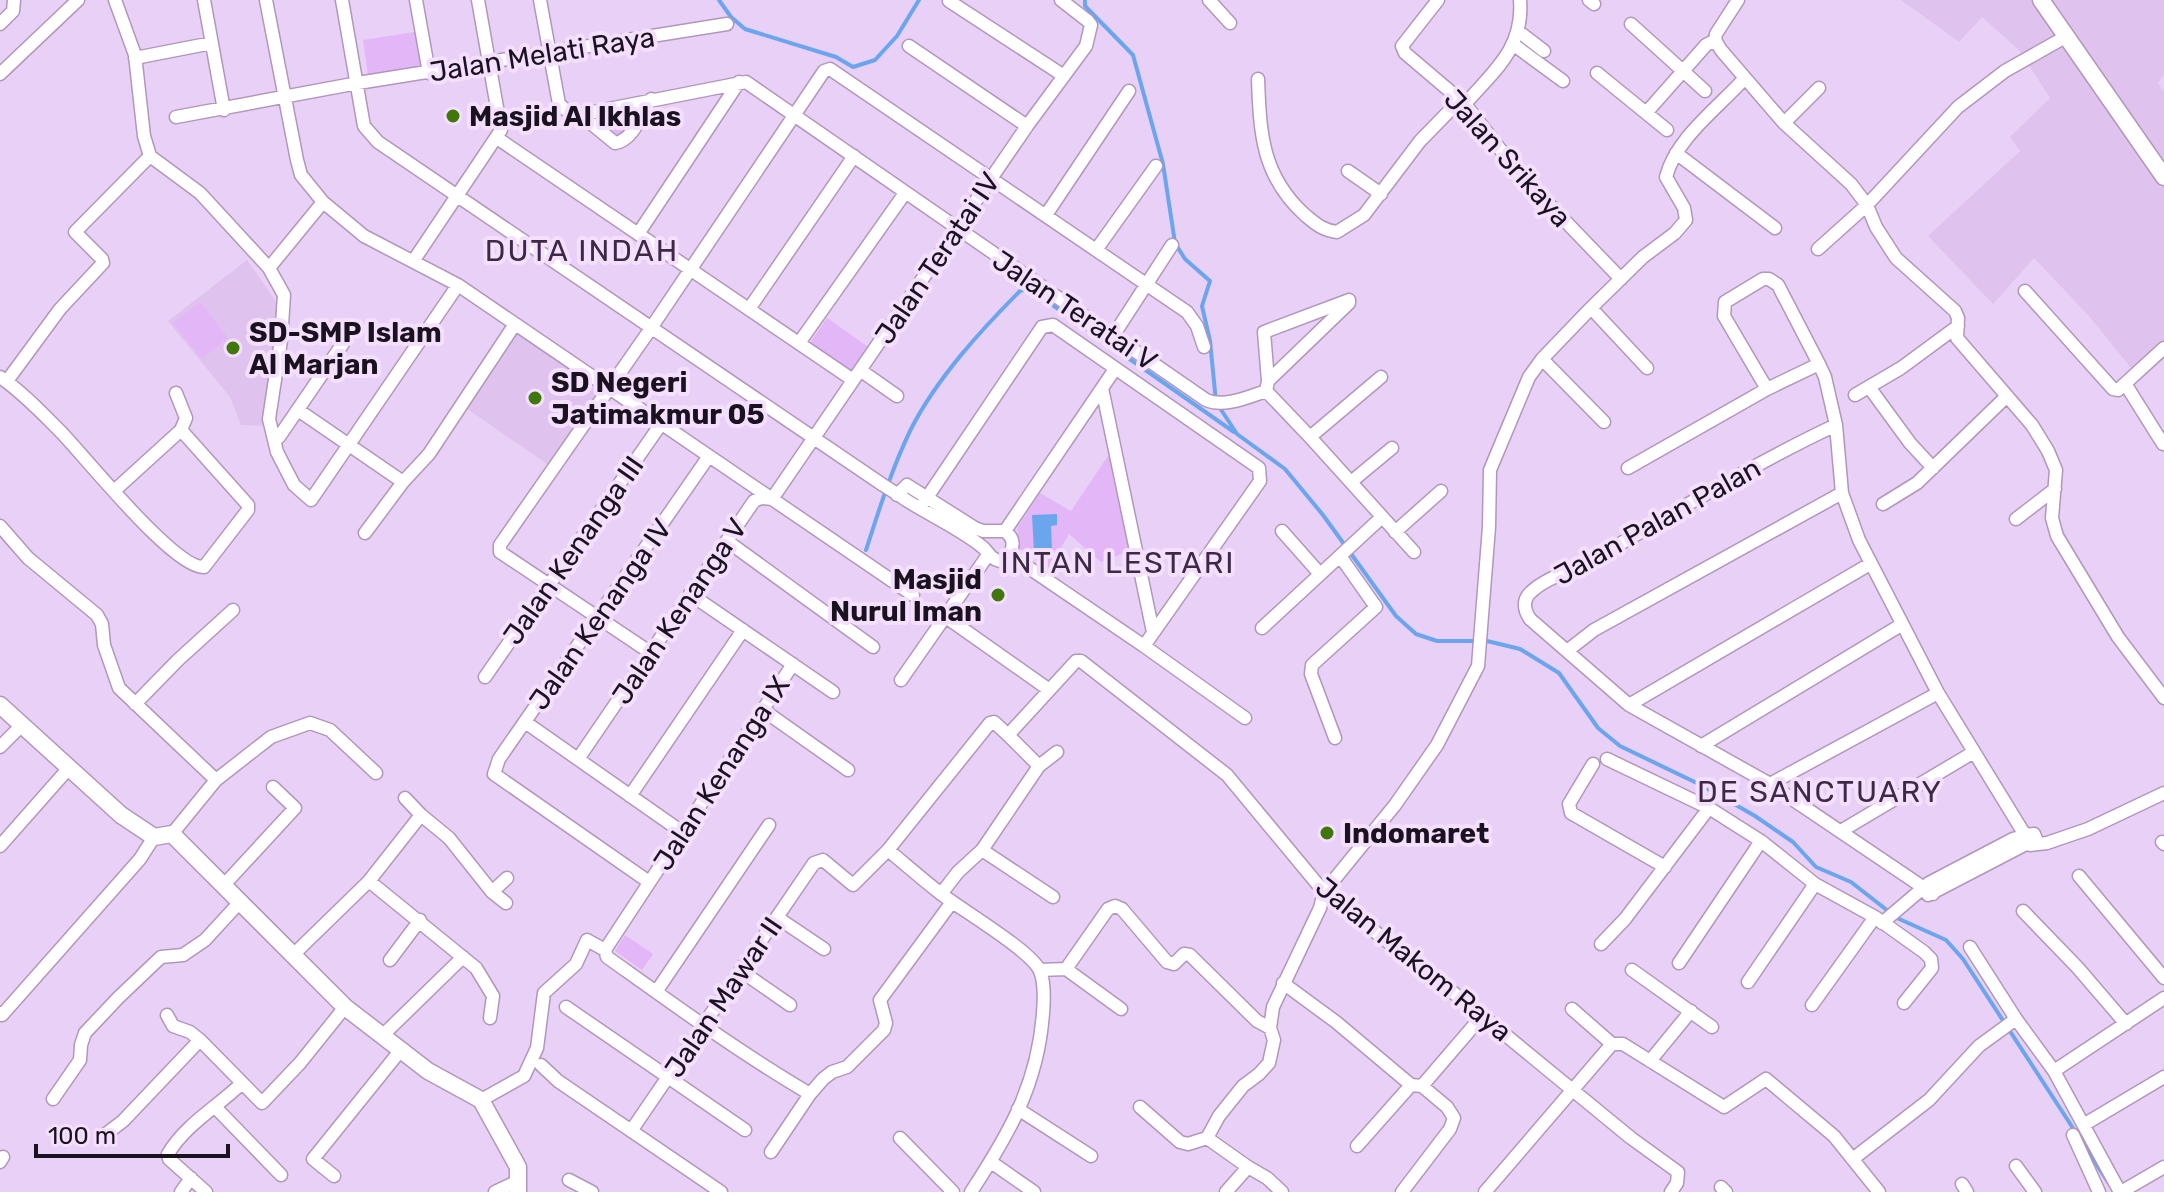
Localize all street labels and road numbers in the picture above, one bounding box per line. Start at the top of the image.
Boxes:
street label: Jalan Melati Raya [427,20,657,89]
street label: Jalan Srikaya [1437,83,1578,234]
street label: Jalan Teratai IV [868,166,1007,350]
street label: Jalan Teratai V [986,243,1163,378]
street label: Jalan Kenanga III [496,450,651,651]
street label: Jalan Palan Palan [1548,451,1766,592]
street label: Jalan Kenanga V [605,512,754,710]
street label: Jalan Kenanga IV [522,513,679,716]
street label: Jalan Kenanga IX [646,670,797,876]
street label: Jalan Makom Raya [1309,870,1518,1048]
street label: Jalan Mawar II [658,911,789,1084]

